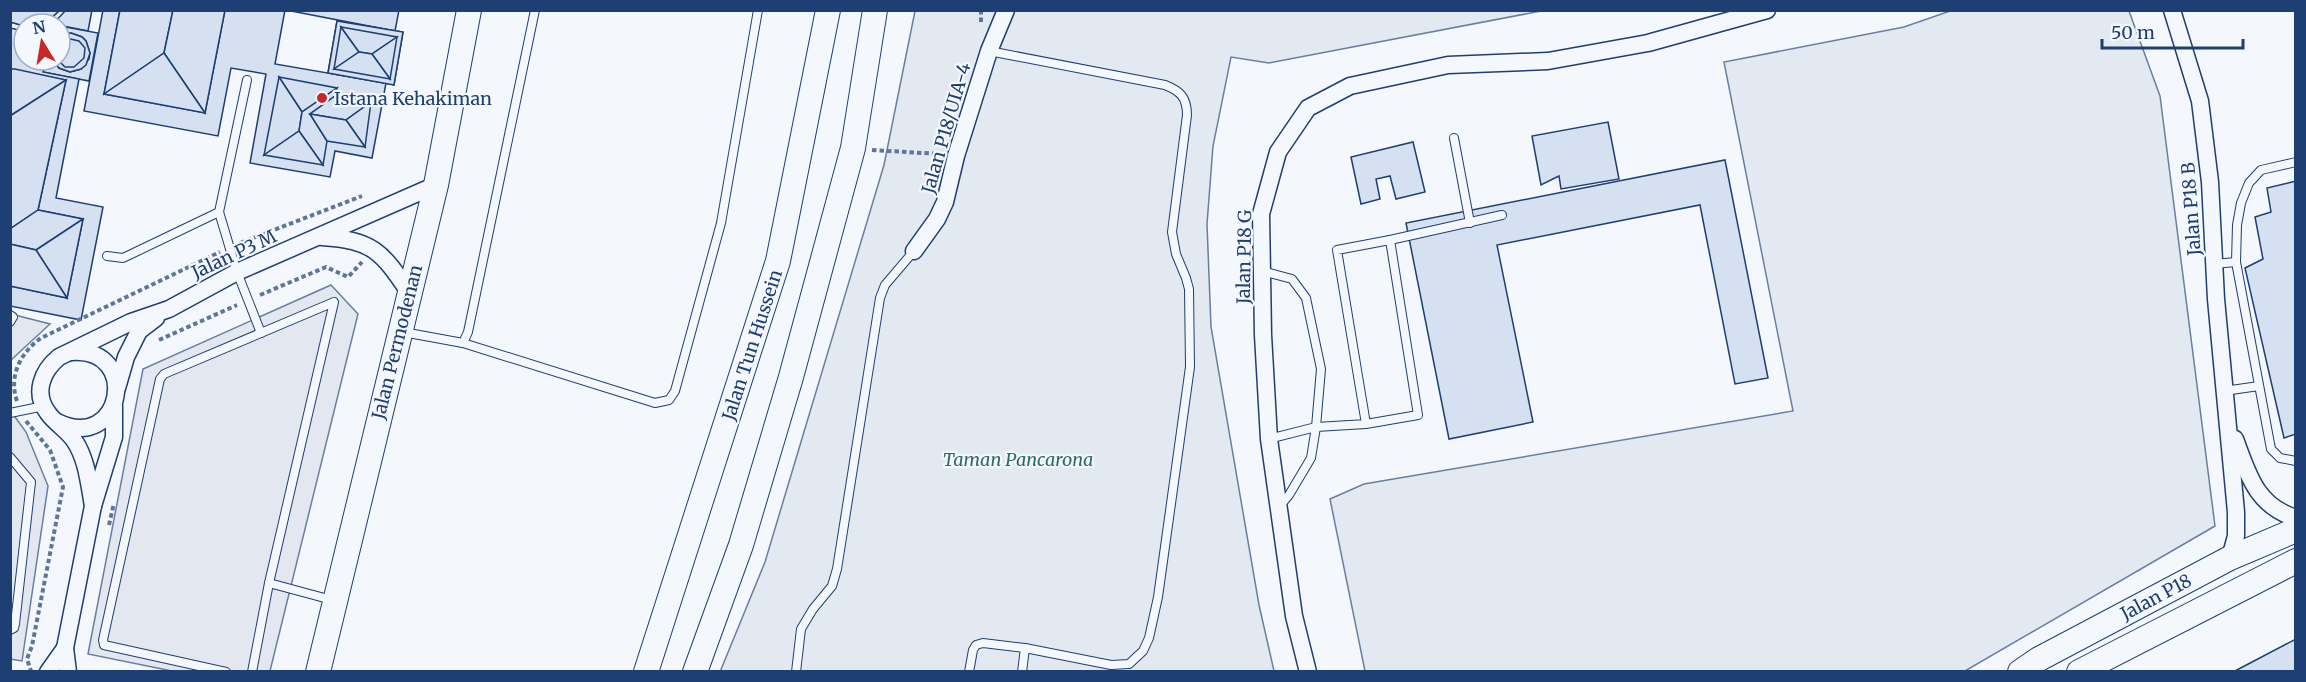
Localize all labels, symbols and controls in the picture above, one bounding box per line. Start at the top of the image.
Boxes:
north arrow [12,12,72,72]
scale bar [2102,12,2243,50]
text: N [31,16,48,38]
text: 50 m [2111,21,2155,44]
street label: Jalan P18/UIA-4 [916,60,976,197]
place label: Istana Kehakiman [334,87,492,110]
marker: Istana Kehakiman [315,91,329,105]
street label: Jalan P18 B [2176,162,2206,257]
street label: Jalan P18 G [1232,210,1256,305]
street label: Jalan P3 M [187,224,280,284]
street label: Jalan Permodenan [366,262,427,423]
street label: Jalan Tun Hussein [716,267,787,424]
park label: Taman Pancarona [943,448,1093,471]
street label: Jalan P18 [2116,569,2195,626]

